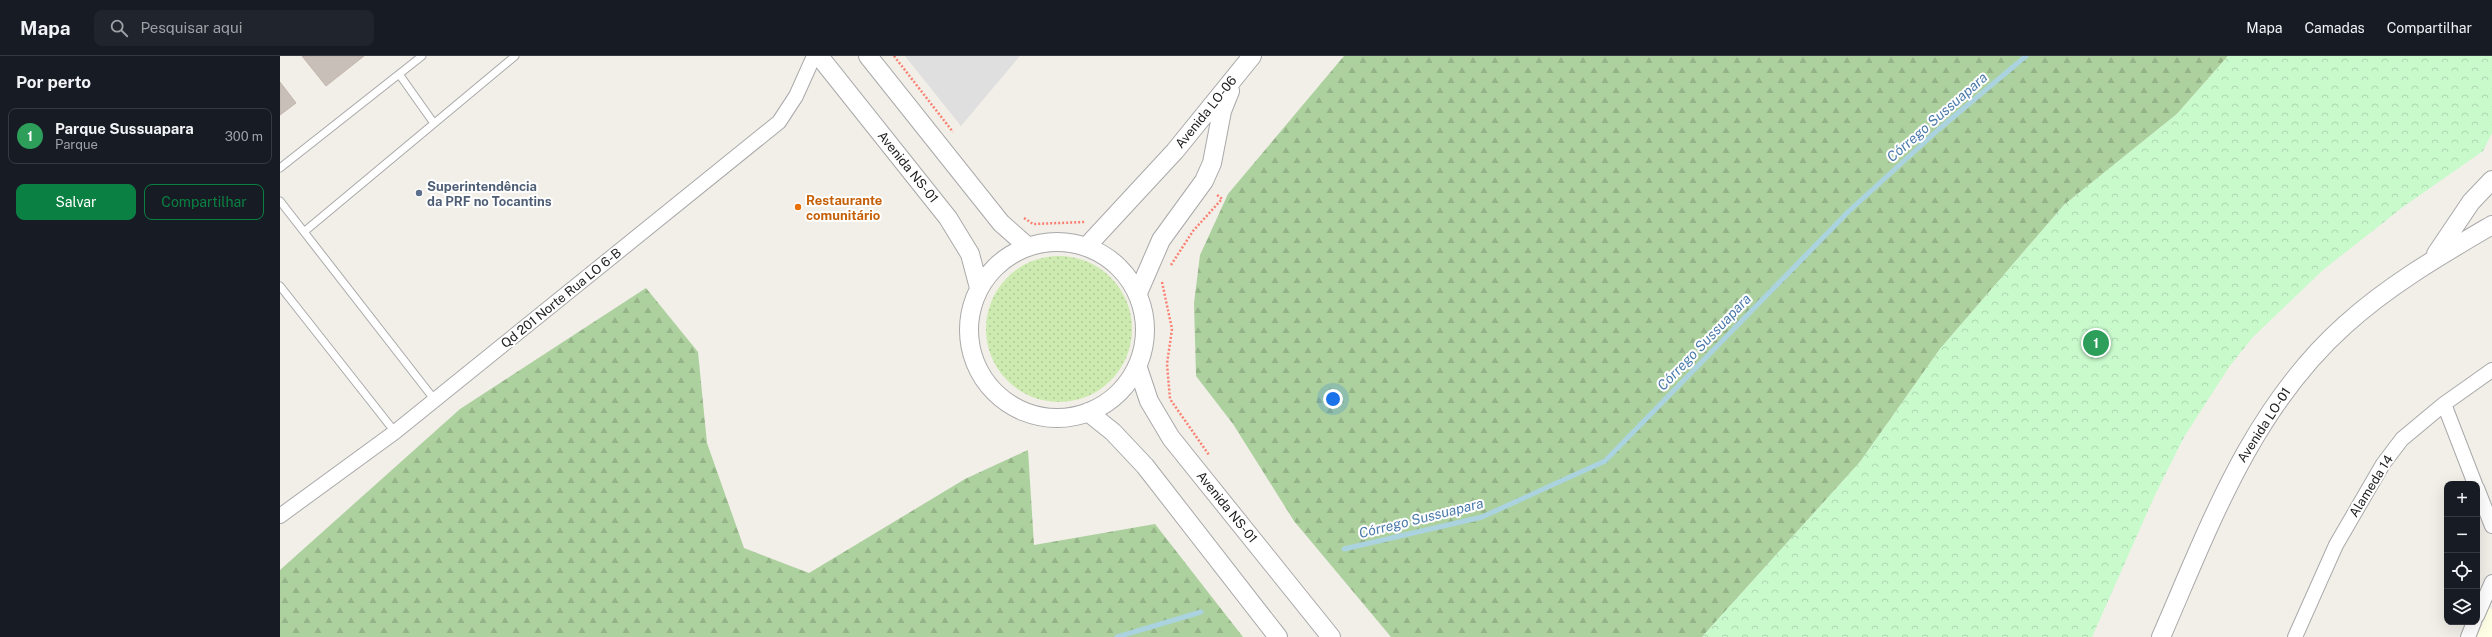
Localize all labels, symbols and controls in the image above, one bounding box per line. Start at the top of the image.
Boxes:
search box [94,10,374,46]
text: Mapa [20,17,70,39]
icon: search [108,17,130,39]
text: Pesquisar aqui [140,19,242,36]
text: Mapa [2246,20,2282,36]
text: Camadas [2304,20,2365,36]
text: Compartilhar [2387,20,2472,36]
water label: Córrego Sussuapara [1884,69,1990,165]
text: Por perto [16,72,91,92]
street label: Avenida LO-06 [1172,73,1240,151]
text: Parque Sussuapara [55,120,194,137]
street label: Avenida NS-01 [875,128,941,206]
text: 1 [27,129,33,144]
text: 300 m [225,129,263,144]
text: Parque [55,137,98,152]
place label: Superintendência da PRF no Tocantins [427,179,552,209]
button: Salvar [16,184,136,220]
button: Compartilhar [144,184,264,220]
marker: Superintendência da PRF no Tocantins [414,188,424,198]
place label: Restaurante comunitário [806,193,882,223]
marker: Restaurante comunitário [793,202,803,212]
street label: Qd 201 Norte Rua LO 6-B [498,245,624,351]
water label: Córrego Sussuapara [1654,290,1754,394]
pin: 1 [2083,328,2109,358]
street label: Avenida LO-01 [2234,385,2294,465]
your location [1323,389,1343,409]
street label: Alameda 14 [2346,452,2396,520]
street label: Avenida NS-01 [1194,468,1260,546]
map controls [2444,481,2480,625]
button: + [2444,481,2480,517]
water label: Córrego Sussuapara [1357,495,1485,541]
button: − [2444,517,2480,553]
button: locate [2444,553,2480,589]
button: layers [2444,589,2480,625]

